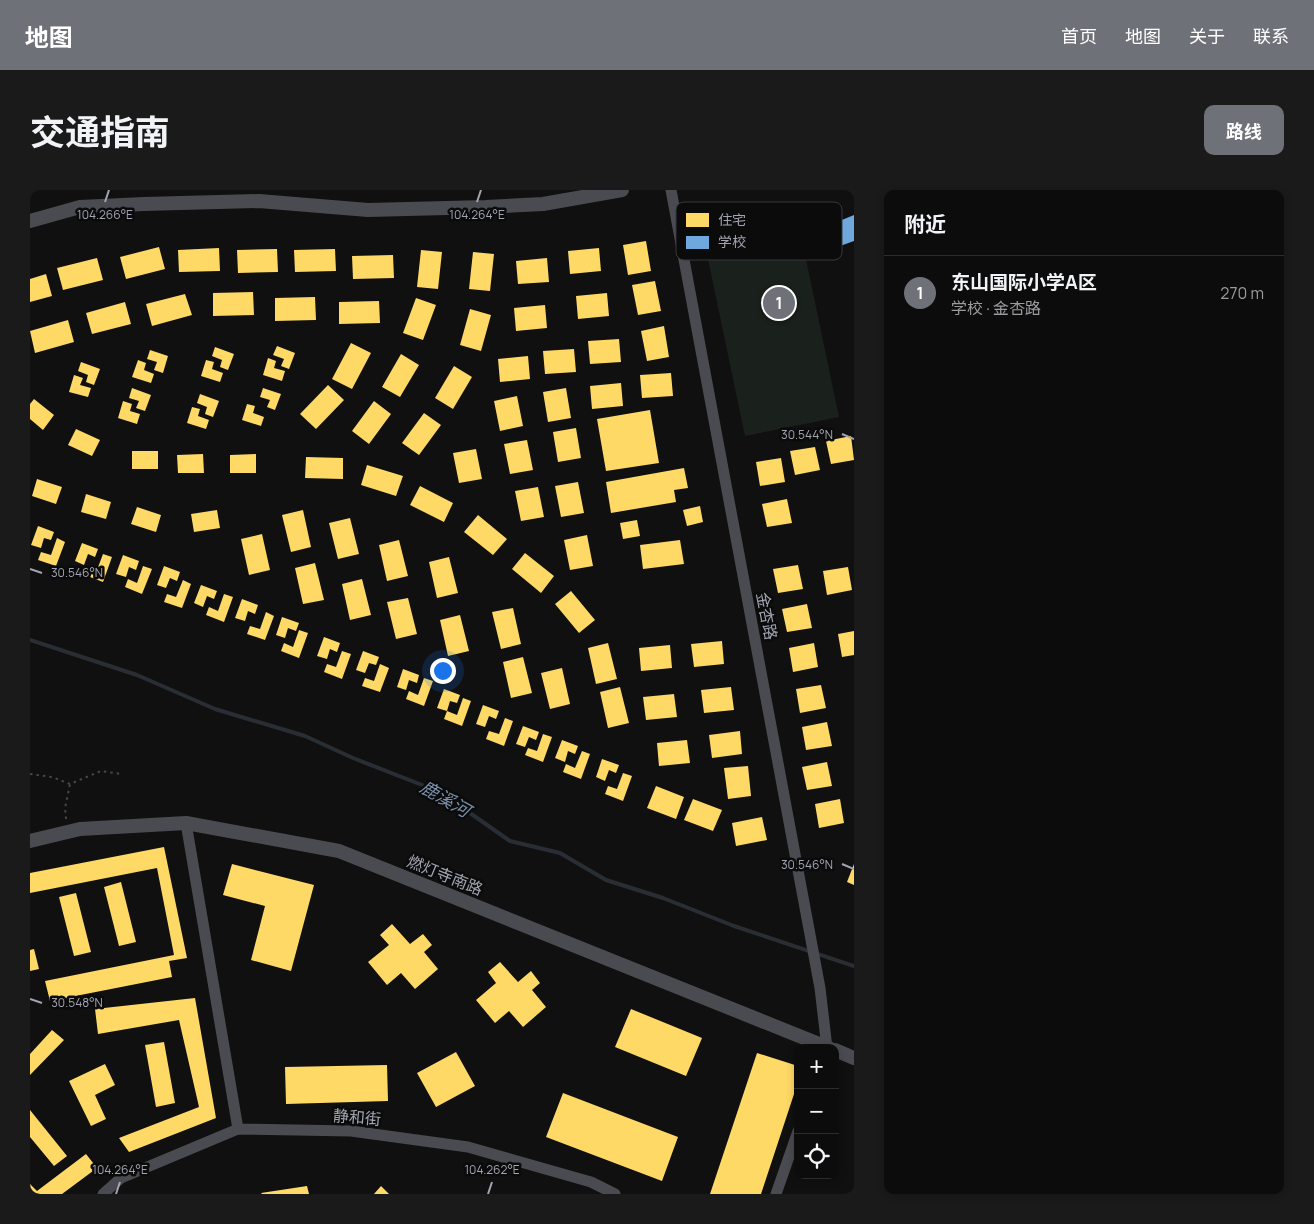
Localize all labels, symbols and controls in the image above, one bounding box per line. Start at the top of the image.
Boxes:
text: 地图 [25,20,73,53]
text: 首页 [1061,24,1097,48]
text: 地图 [1125,24,1161,48]
text: 关于 [1189,24,1225,48]
text: 联系 [1253,24,1289,48]
button: 路线 [1204,105,1284,155]
text: 交通指南 [30,108,170,156]
legend [676,202,842,260]
text: 104.266°E [77,206,133,223]
text: 104.264°E [449,206,505,223]
text: 住宅 [718,210,746,229]
text: 附近 [904,210,946,238]
text: 学校 [718,232,746,251]
text: 东山国际小学A区 [951,269,1097,295]
text: 1 [916,282,924,304]
text: 270 m [1220,282,1264,304]
pin: 1 [763,284,795,322]
text: 学校 · 金杏路 [951,297,1041,319]
text: 30.544°N [781,426,833,443]
text: 30.546°N [51,564,103,581]
street label: 金杏路 [752,590,782,642]
your location [430,658,456,684]
water label: 鹿溪河 [416,774,477,824]
street label: 燃灯寺南路 [404,850,486,900]
text: 30.546°N [781,856,833,873]
text: 30.548°N [51,994,103,1011]
map controls [794,1044,839,1179]
button: + [794,1044,839,1089]
button: − [794,1089,839,1134]
street label: 静和街 [332,1104,382,1130]
button: locate [794,1134,839,1179]
text: 104.264°E [92,1161,148,1178]
text: 104.262°E [464,1161,520,1178]

